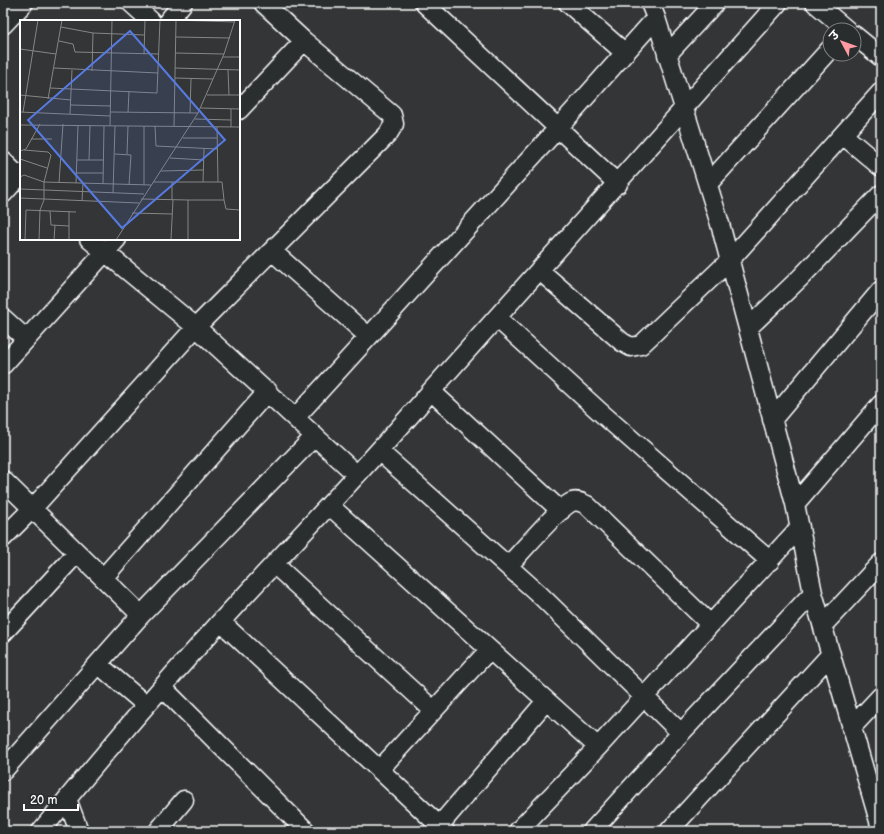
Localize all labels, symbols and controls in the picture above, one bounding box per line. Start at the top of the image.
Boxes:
inset map [20,20,240,240]
north arrow [822,22,862,62]
text: उ [827,27,843,44]
scale bar [24,786,78,812]
text: 20 m [30,793,57,808]

